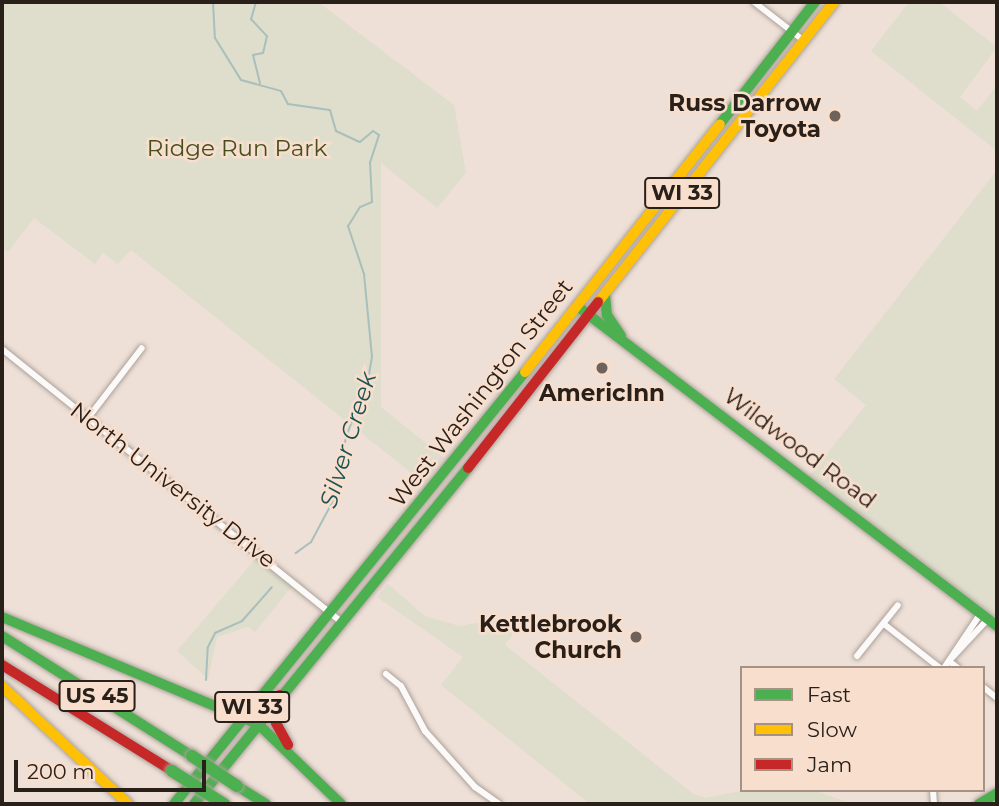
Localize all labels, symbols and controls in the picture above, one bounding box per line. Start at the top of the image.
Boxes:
place label: Russ Darrow Toyota [668,89,821,143]
marker: Russ Darrow Toyota [827,108,843,124]
park label: Ridge Run Park [147,134,327,162]
road number: WI 33 [644,176,720,210]
street label: West Washington Street [384,274,578,512]
marker: AmericInn [594,360,610,376]
water label: Silver Creek [314,369,382,511]
place label: AmericInn [539,379,665,407]
street label: Wildwood Road [718,382,882,514]
street label: North University Drive [65,396,281,574]
place label: Kettlebrook Church [479,610,622,664]
marker: Kettlebrook Church [628,629,644,645]
legend [740,666,985,792]
road number: US 45 [58,678,136,714]
text: Fast [807,682,851,707]
road number: WI 33 [214,690,290,724]
text: Slow [807,717,857,742]
scale bar [18,746,210,790]
text: Jam [807,752,852,777]
text: 200 m [27,759,94,784]

